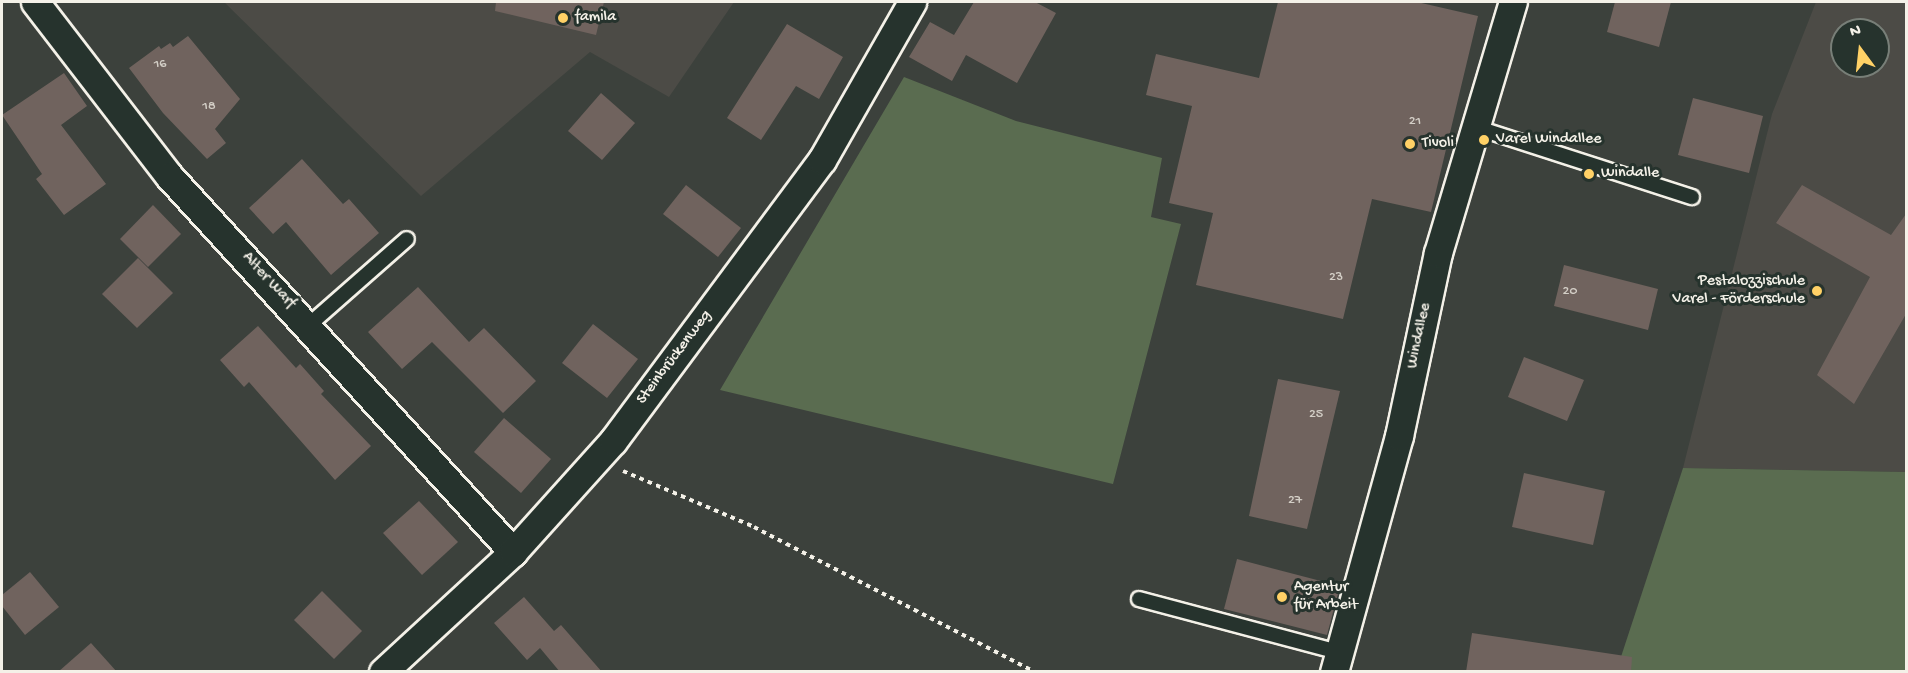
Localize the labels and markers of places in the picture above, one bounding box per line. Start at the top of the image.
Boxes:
place label: famila [575,8,616,28]
marker: famila [556,11,570,25]
place label: Varel Windallee [1496,130,1602,150]
marker: Varel Windallee [1477,133,1491,147]
place label: Tivoli [1422,134,1454,154]
marker: Tivoli [1403,137,1417,151]
place label: Windalle [1601,164,1659,184]
marker: Windalle [1582,167,1596,181]
place label: Pestalozzischule Varel - Förderschule [1672,272,1805,310]
marker: Pestalozzischule Varel - Förderschule [1810,284,1824,298]
place label: Agentur für Arbeit [1294,578,1358,616]
marker: Agentur für Arbeit [1275,590,1289,604]

